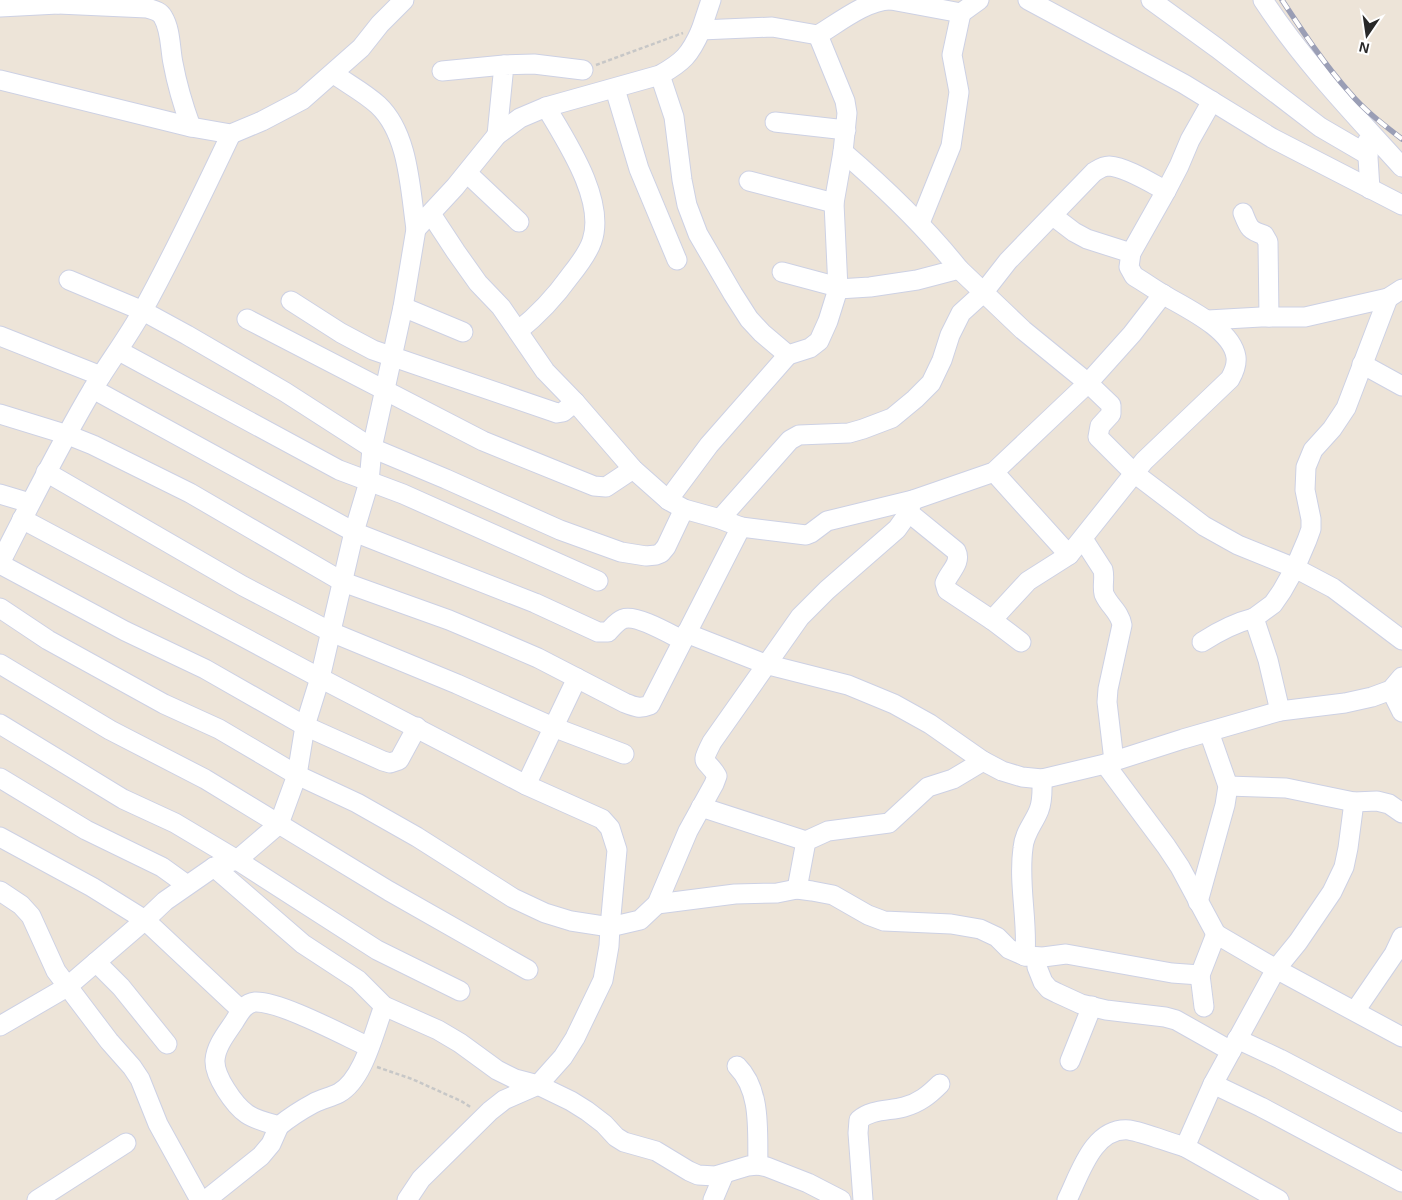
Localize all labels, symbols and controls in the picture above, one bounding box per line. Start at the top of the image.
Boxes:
north arrow [1342,10,1392,60]
text: N [1357,39,1371,57]

